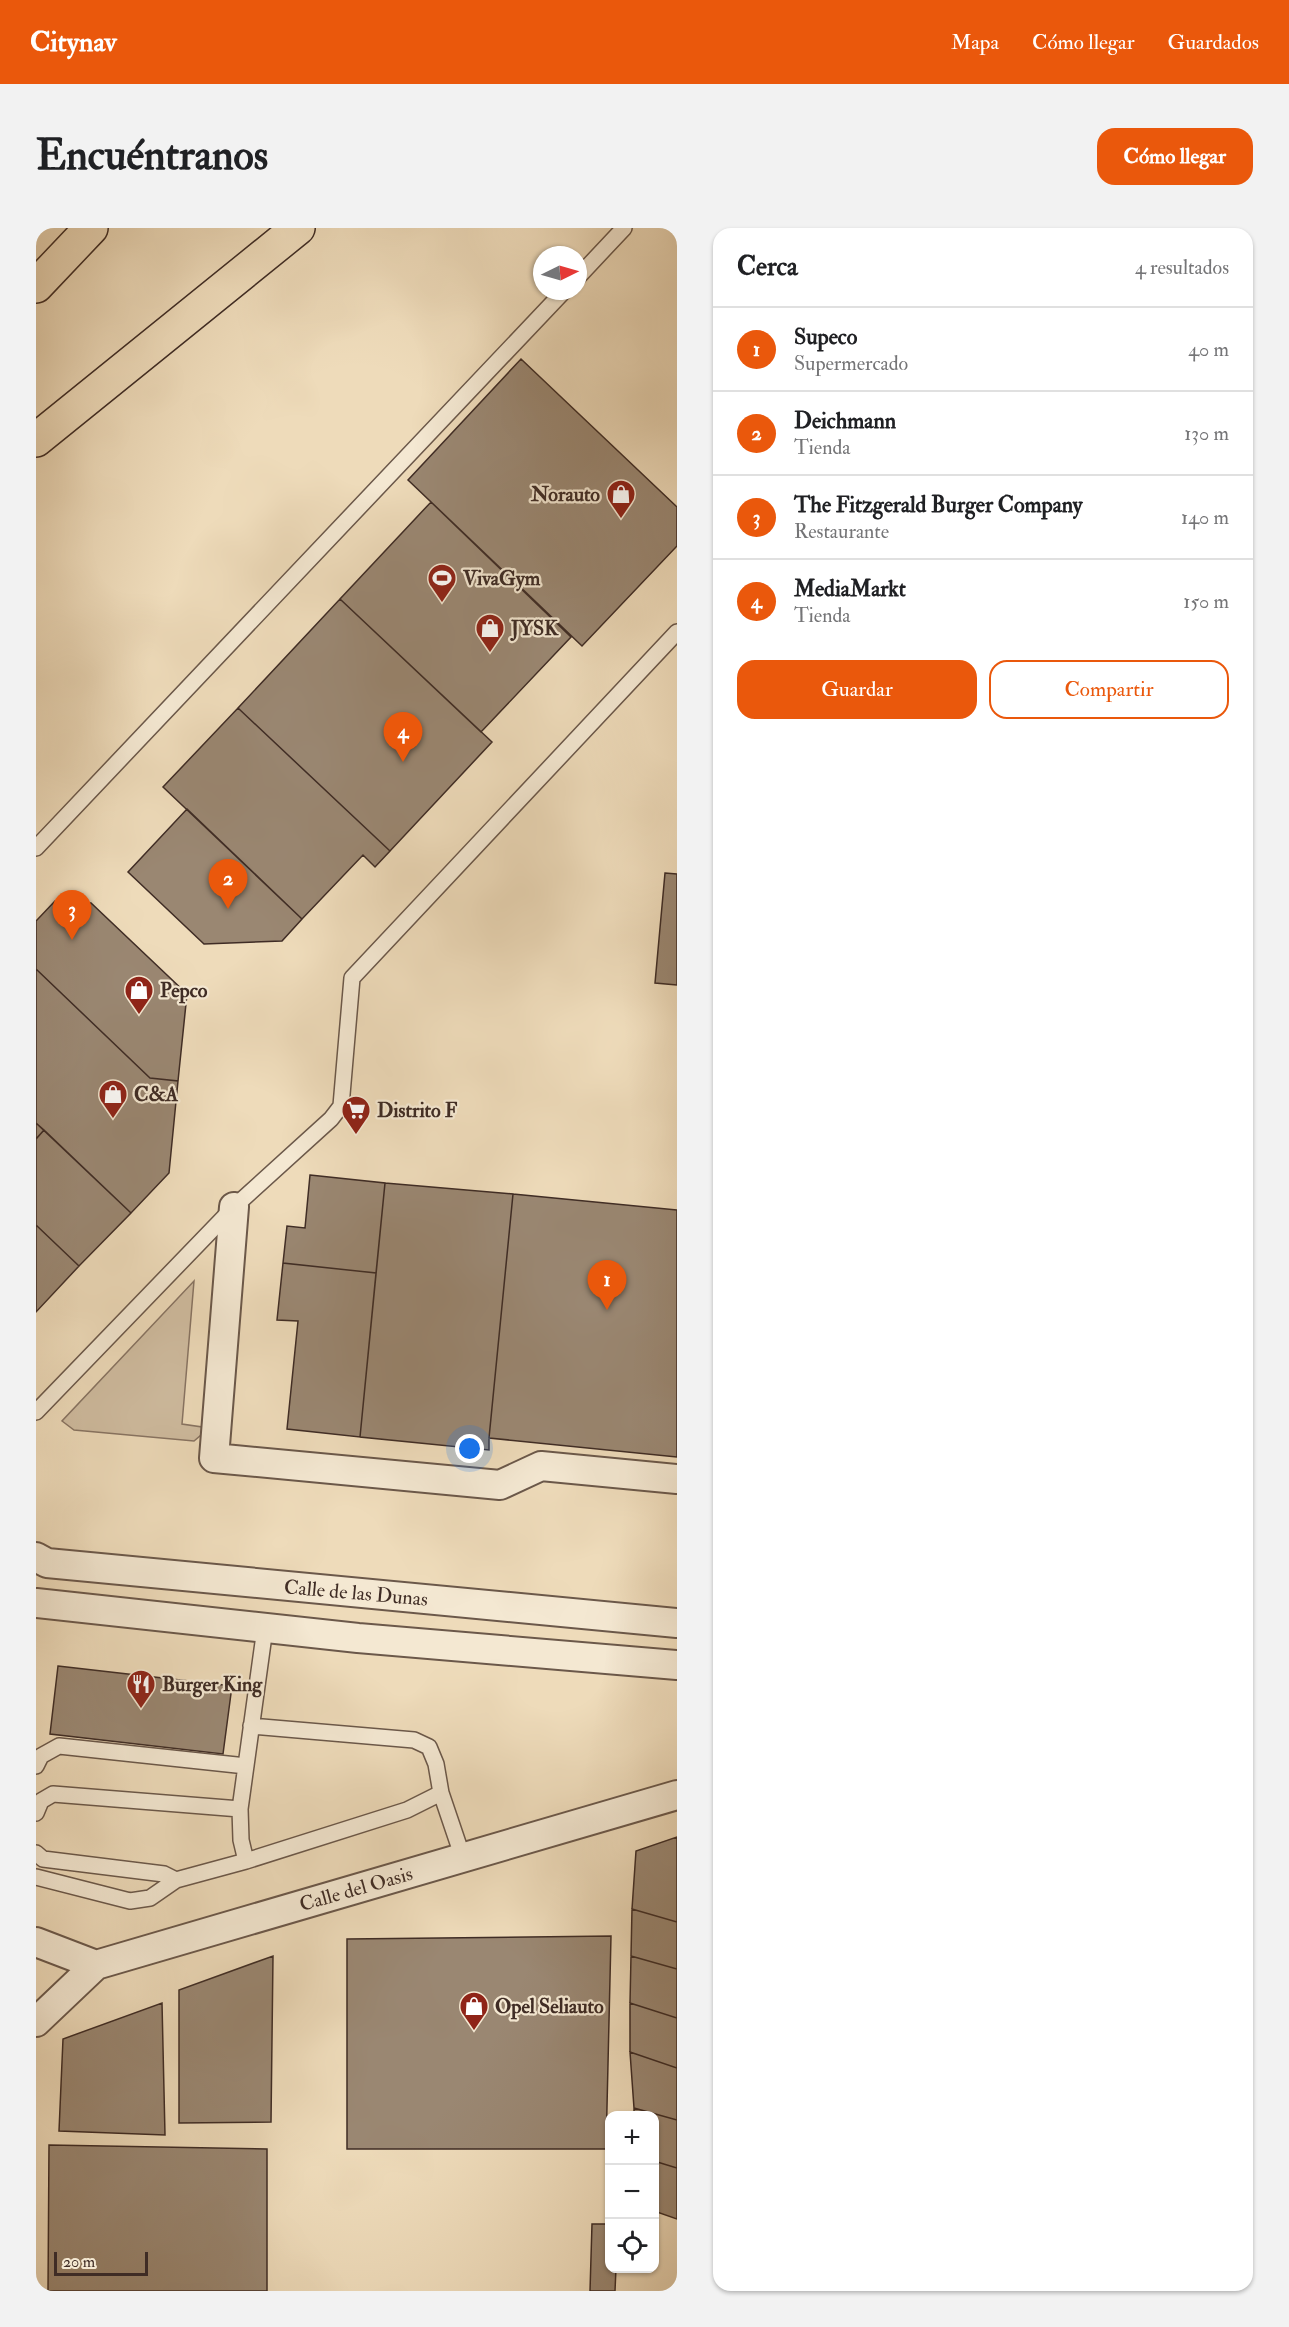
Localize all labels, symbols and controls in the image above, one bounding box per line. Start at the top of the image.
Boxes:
text: Citynav [30,25,117,60]
text: Mapa [951,29,999,56]
text: Cómo llegar [1032,29,1135,56]
text: Guardados [1168,29,1259,56]
button: Cómo llegar [1097,128,1253,185]
text: Encuéntranos [36,130,268,182]
north arrow [533,246,587,300]
text: Cerca [737,251,798,283]
text: 4 resultados [1135,255,1229,280]
text: Supeco [794,323,857,351]
text: 1 [753,337,760,362]
text: 40 m [1188,337,1229,362]
text: Supermercado [794,351,908,376]
text: Deichmann [794,407,896,435]
text: 2 [751,421,762,446]
text: 130 m [1184,421,1229,446]
text: Tienda [794,435,851,460]
shop icon: Norauto [605,478,637,520]
place label: Norauto [530,482,600,507]
text: The Fitzgerald Burger Company [794,491,1083,519]
text: 3 [753,505,760,530]
text: 140 m [1181,505,1229,530]
text: Restaurante [794,519,889,544]
sports icon: VivaGym [426,562,458,604]
place label: VivaGym [462,566,541,592]
text: MediaMarkt [794,575,906,603]
text: 4 [751,589,762,614]
text: 150 m [1183,589,1229,614]
text: Tienda [794,603,851,628]
shop icon: JYSK [474,612,506,654]
place label: JYSK [510,616,559,641]
button: Guardar [737,660,977,719]
button: Compartir [989,660,1229,719]
pin: 4 [384,712,422,762]
pin: 2 [208,860,248,909]
pin: 3 [52,890,92,940]
shop icon: Pepco [123,974,155,1016]
place label: Pepco [160,978,208,1004]
shop icon: C&A [97,1078,129,1120]
place label: C&A [134,1082,178,1107]
supermarket icon: Distrito F [340,1094,372,1136]
place label: Distrito F [377,1098,458,1123]
pin: 1 [588,1260,626,1310]
your location [455,1434,484,1463]
street label: Calle de las Dunas [283,1574,429,1612]
restaurant icon: Burger King [125,1668,157,1710]
place label: Burger King [162,1672,263,1698]
street label: Calle del Oasis [297,1861,416,1917]
shop icon: Opel Seliauto [458,1990,490,2032]
place label: Opel Seliauto [495,1994,604,2020]
map controls [605,2111,659,2273]
button: + [605,2111,659,2165]
button: − [605,2165,659,2219]
button: locate [605,2219,659,2273]
scale bar [54,2249,148,2276]
text: 20 m [63,2252,95,2272]

